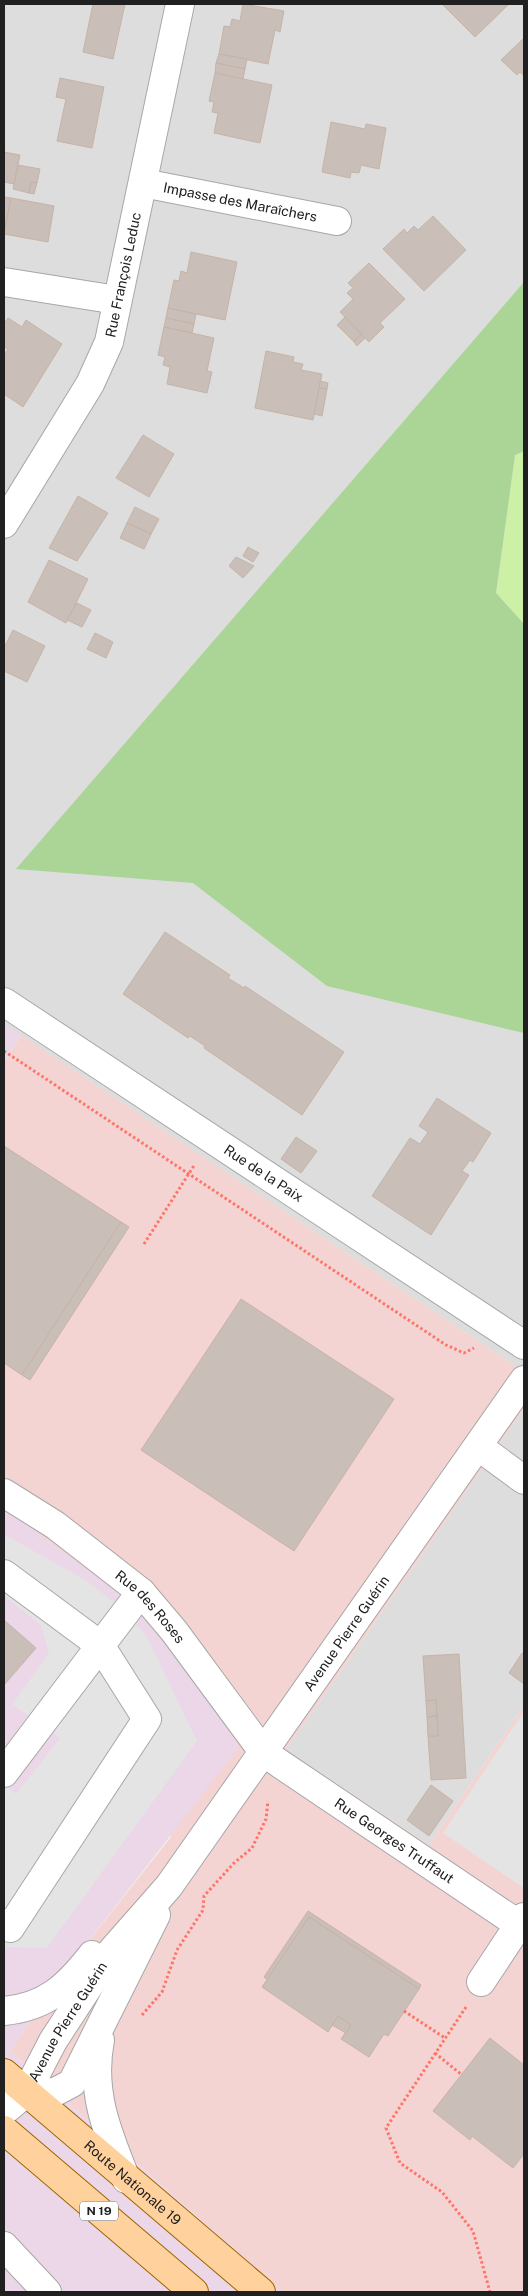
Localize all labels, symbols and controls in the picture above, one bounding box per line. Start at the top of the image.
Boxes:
street label: Impasse des Maraîchers [162,179,318,225]
street label: Rue François Leduc [102,211,144,339]
street label: Rue de la Paix [221,1141,306,1205]
street label: Rue des Roses [112,1567,188,1646]
street label: Avenue Pierre Guérin [300,1572,392,1694]
street label: Rue Georges Truffaut [332,1795,457,1887]
street label: Avenue Pierre Guérin [25,1959,110,2084]
street label: Route Nationale 19 [81,2137,184,2228]
road number: N 19 [80,2202,118,2220]

